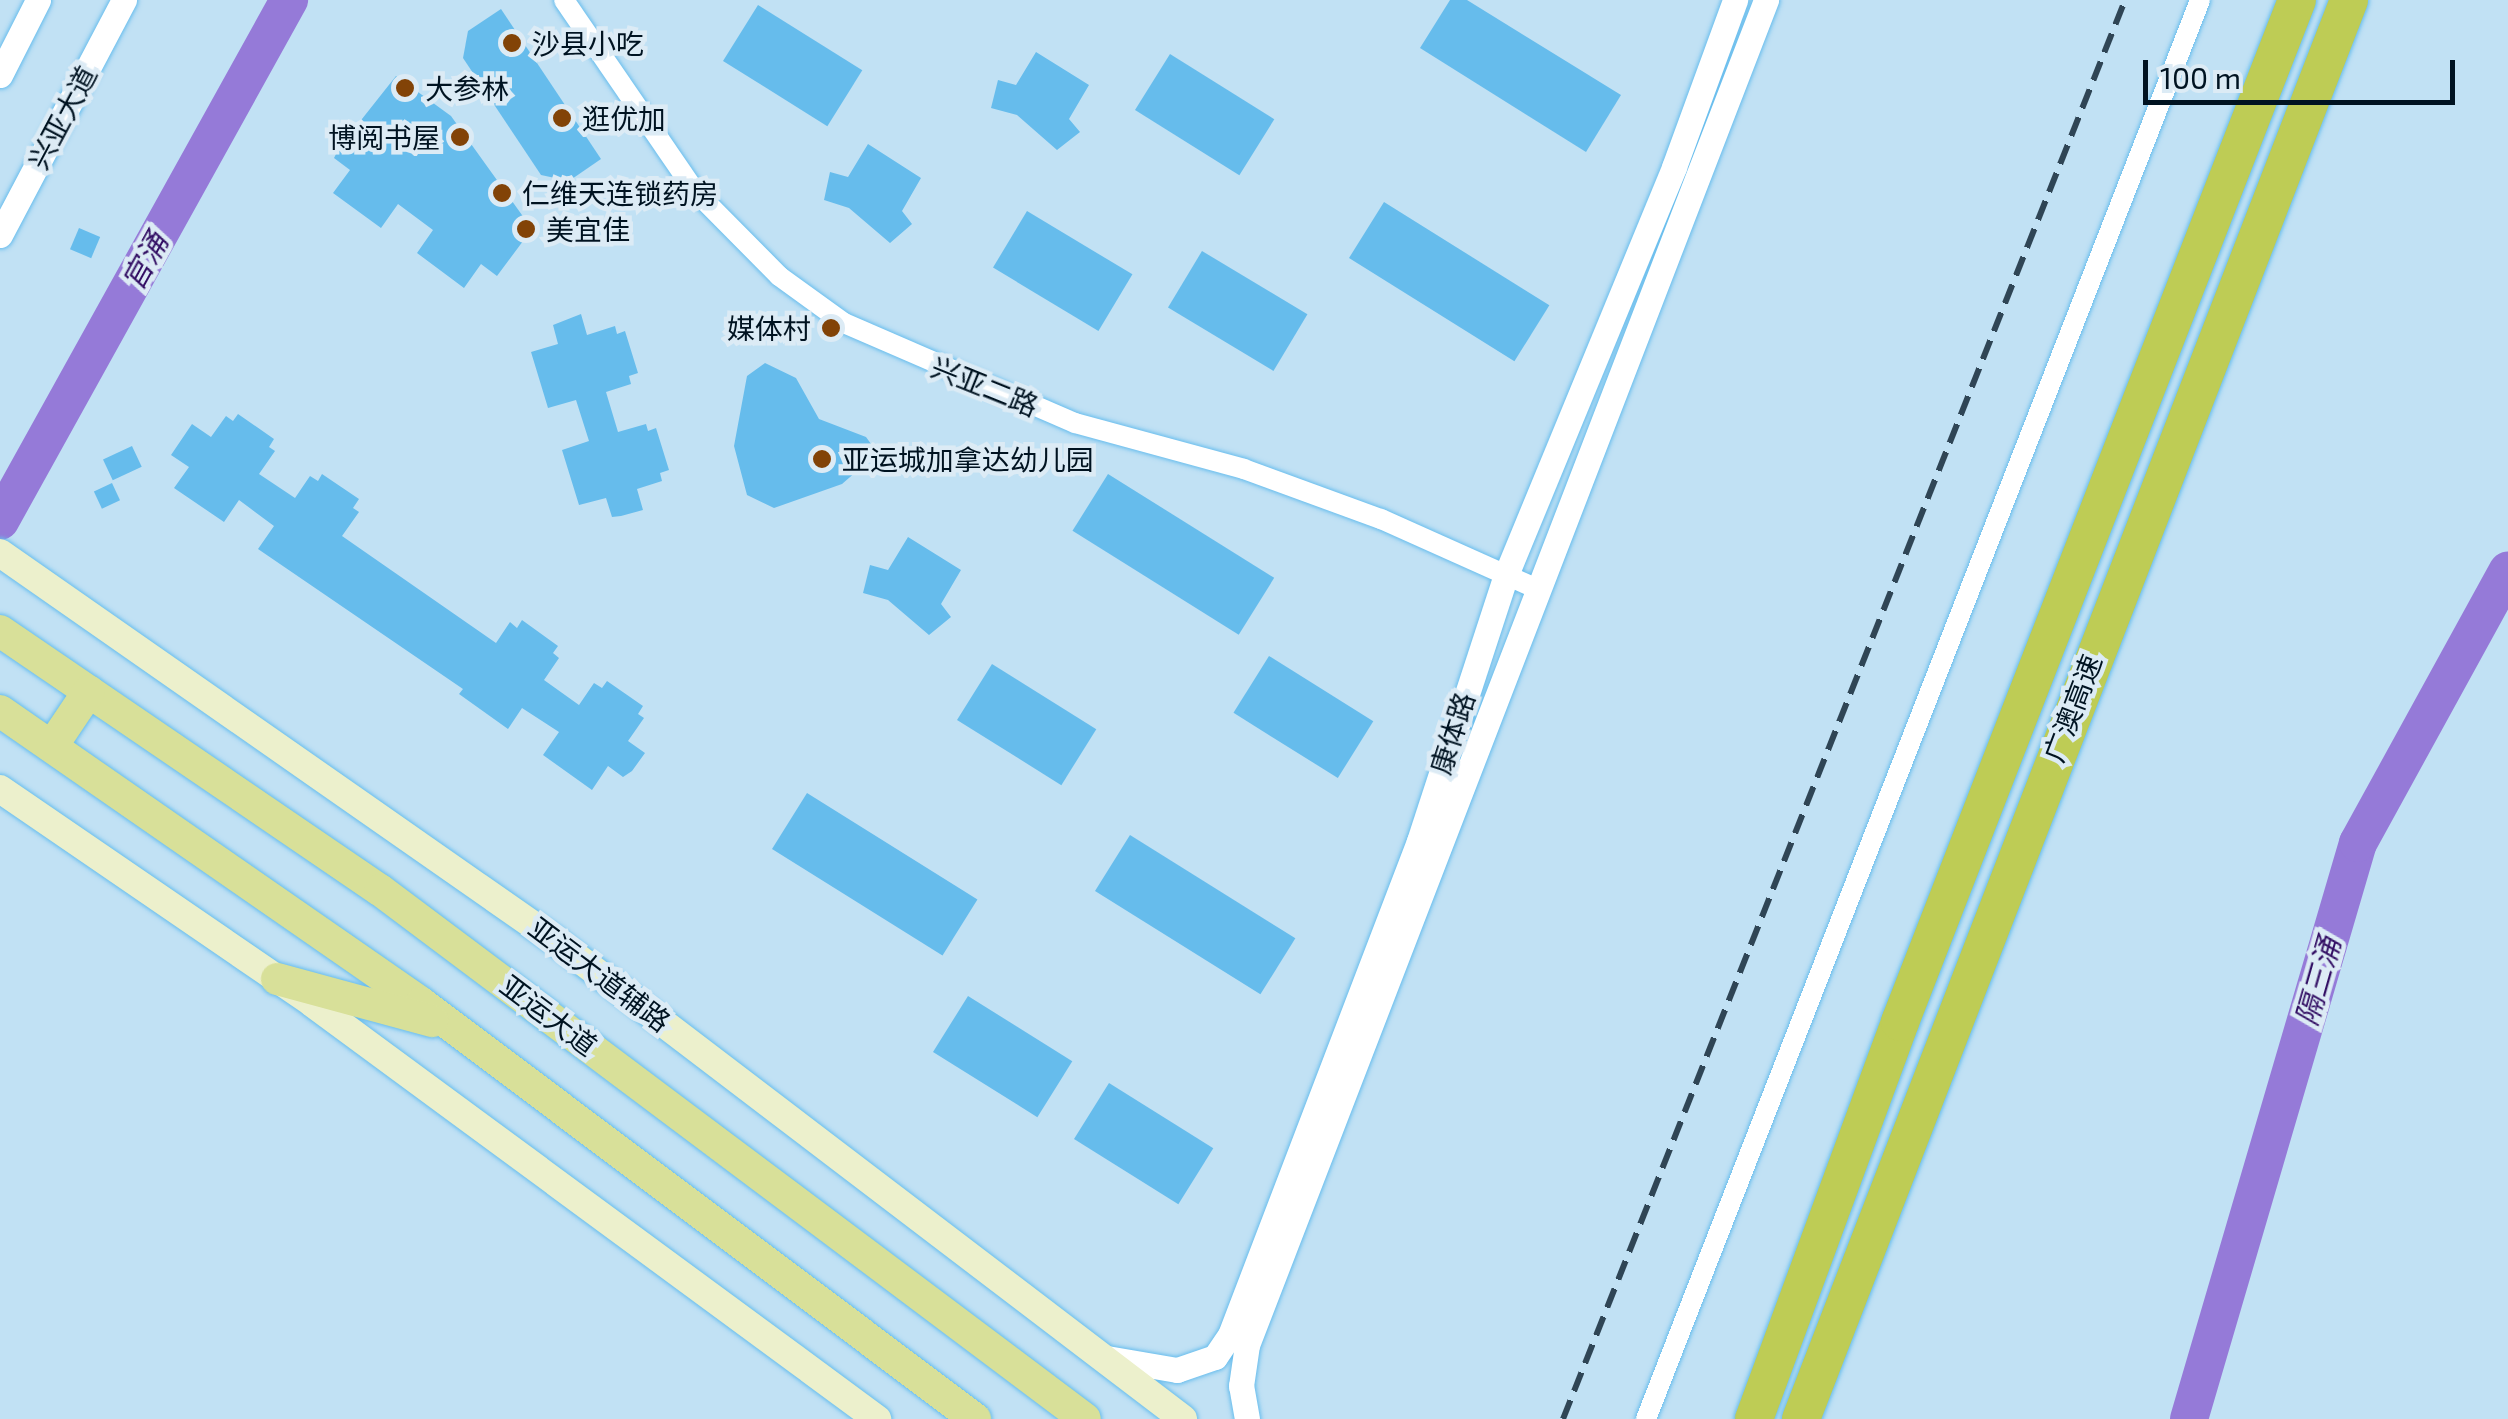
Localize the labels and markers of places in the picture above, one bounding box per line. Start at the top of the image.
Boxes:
place label: 沙县小吃 [532,26,644,60]
marker: 沙县小吃 [501,32,523,54]
place label: 大参林 [425,71,509,105]
marker: 大参林 [394,77,416,99]
place label: 逛优加 [582,101,666,135]
marker: 逛优加 [551,107,573,129]
place label: 博阅书屋 [328,120,440,154]
marker: 博阅书屋 [449,126,471,148]
place label: 仁维天连锁药房 [522,176,718,210]
marker: 仁维天连锁药房 [491,182,513,204]
place label: 美宜佳 [546,212,630,246]
marker: 美宜佳 [515,218,537,240]
place label: 媒体村 [727,311,811,345]
marker: 媒体村 [820,317,842,339]
place label: 亚运城加拿达幼儿园 [842,442,1094,476]
marker: 亚运城加拿达幼儿园 [811,448,833,470]

